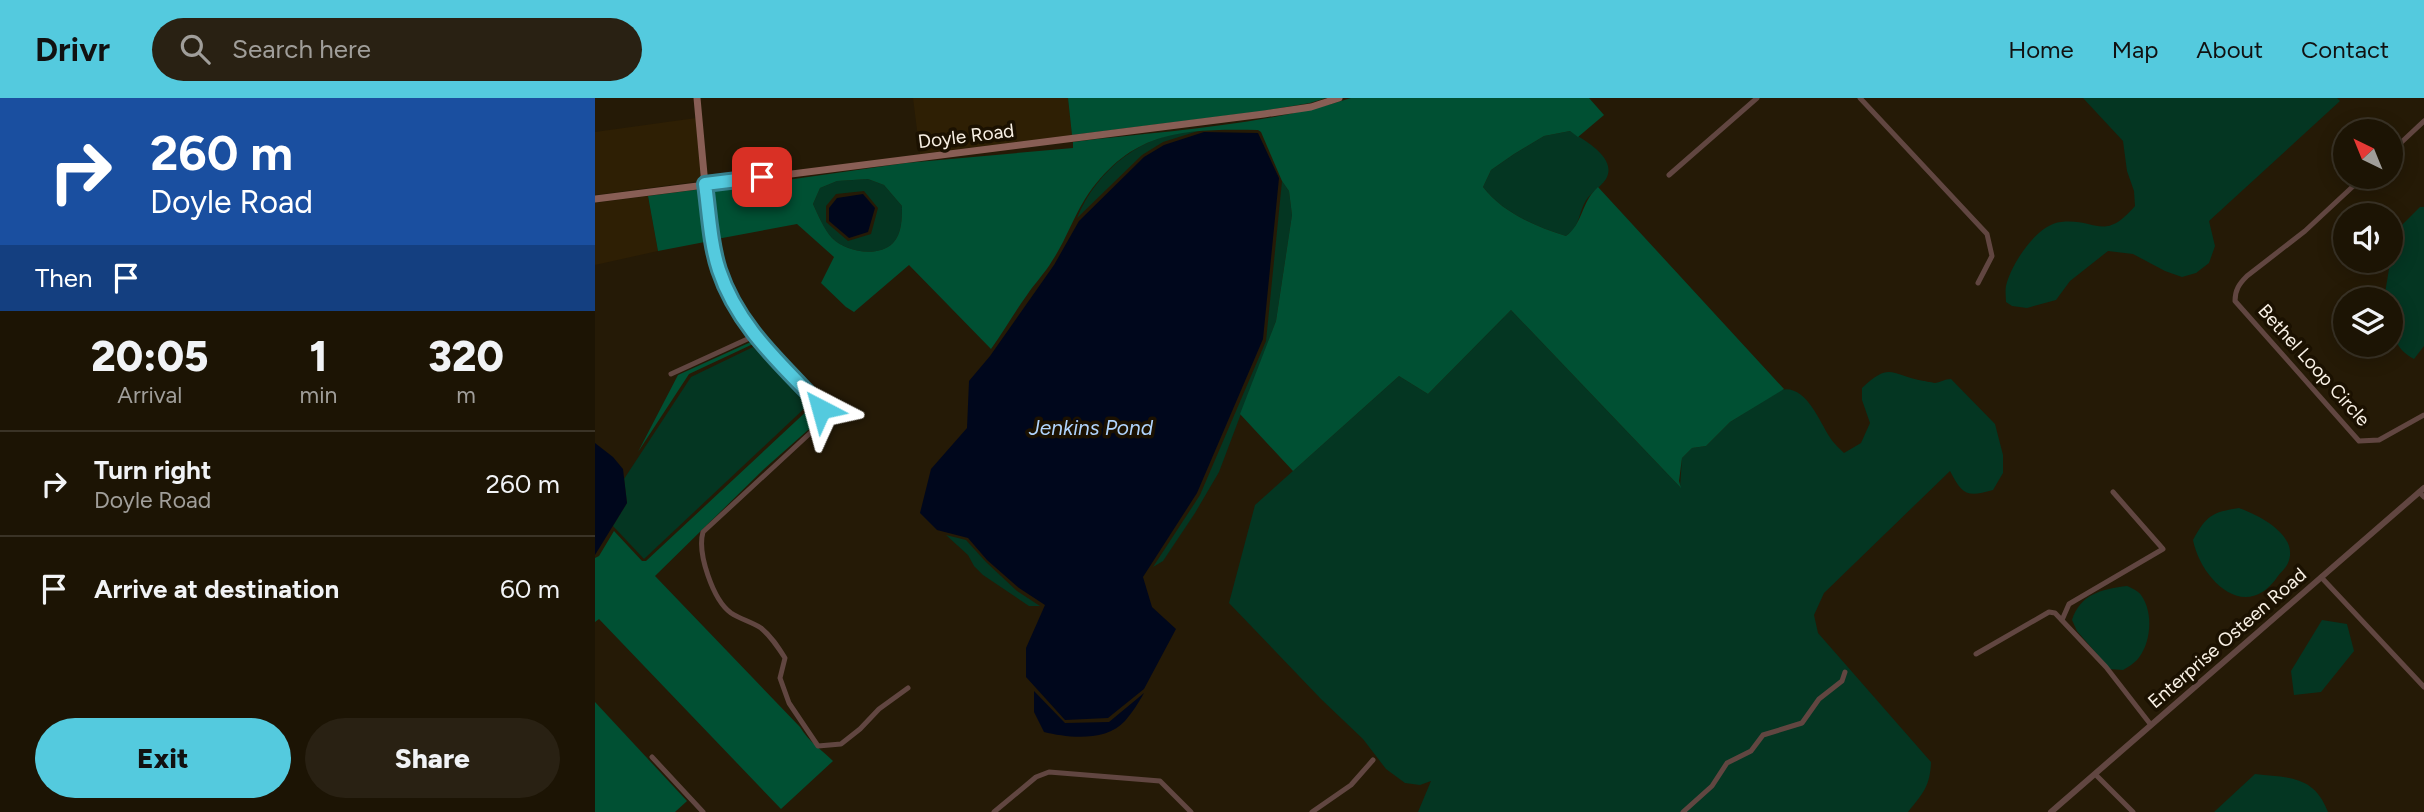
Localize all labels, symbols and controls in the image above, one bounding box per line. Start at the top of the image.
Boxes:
search box [152,18,642,81]
text: Drivr [35,30,110,69]
icon: search [176,30,214,68]
text: Search here [232,33,371,65]
text: Home [2008,35,2074,64]
text: Map [2112,35,2158,64]
text: About [2196,35,2263,64]
text: Contact [2301,35,2389,64]
street label: Doyle Road [917,119,1015,153]
north arrow [2333,119,2403,189]
map controls [2333,119,2403,357]
text: 260 m [150,123,293,182]
icon: right [35,126,126,217]
pin [732,147,792,207]
icon: arrive [743,158,781,196]
text: Doyle Road [150,183,313,221]
button: sound [2333,203,2403,273]
icon: arrive [107,259,145,297]
text: Then [35,262,93,294]
button: layers [2333,287,2403,357]
street label: Bethel Loop Circle [2253,299,2375,431]
text: 20:05 [91,331,209,382]
text: 1 [310,331,327,382]
text: 320 [428,331,504,382]
position arrow [784,372,858,446]
text: Arrival [117,381,182,409]
text: min [300,381,337,409]
text: m [456,381,476,409]
water label: Jenkins Pond [1028,415,1154,440]
text: Turn right [94,454,211,486]
icon: right [35,465,73,503]
text: 260 m [486,468,560,500]
text: Doyle Road [94,486,211,514]
street label: Enterprise Osteen Road [2143,563,2311,713]
icon: arrive [35,570,73,608]
text: Arrive at destination [94,573,339,605]
text: 60 m [500,573,560,605]
button: Exit [35,718,291,798]
button: Share [305,718,560,798]

